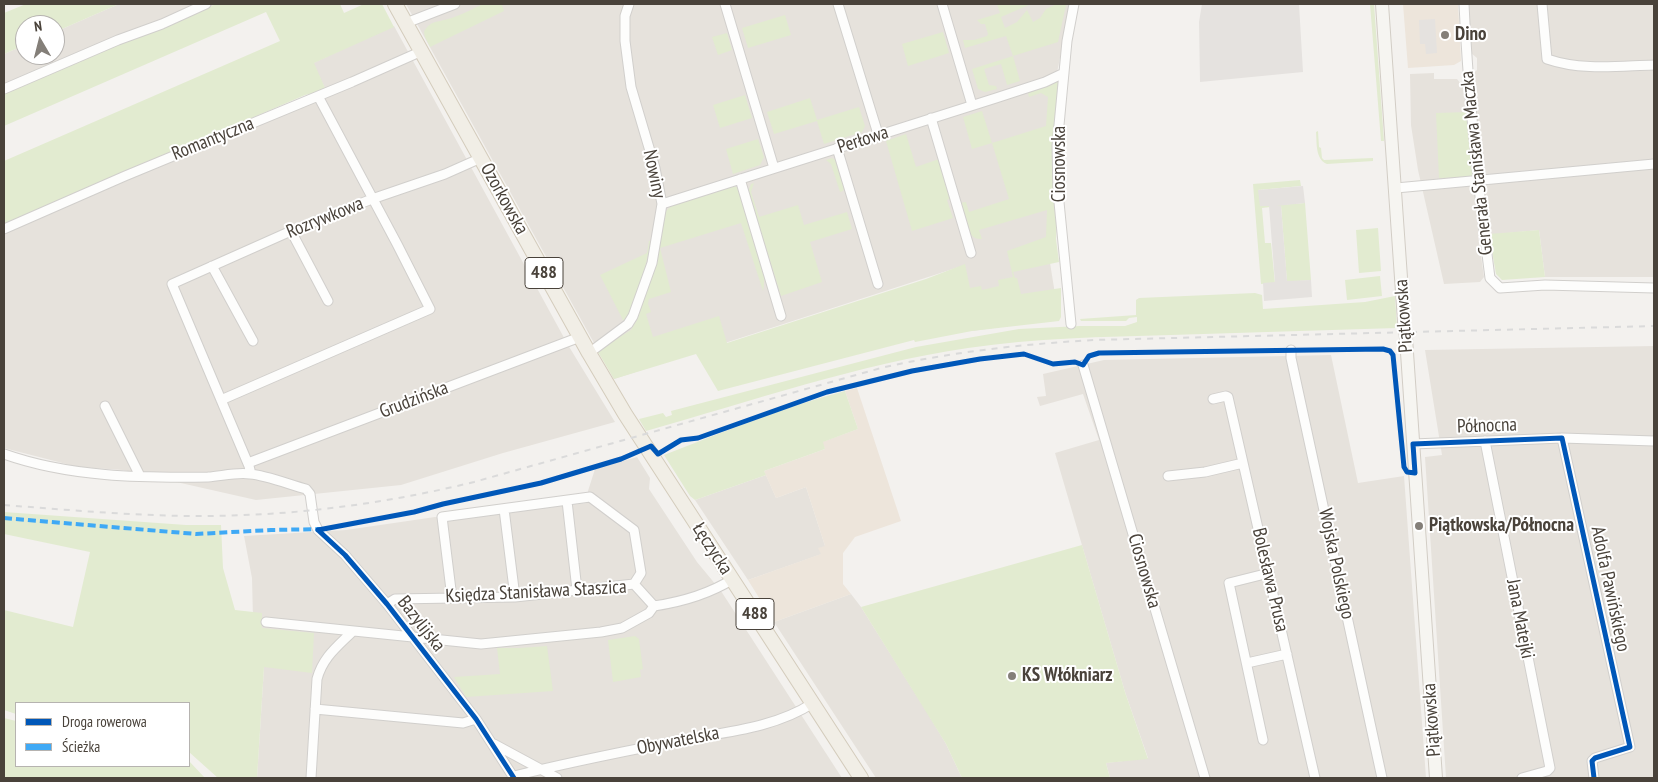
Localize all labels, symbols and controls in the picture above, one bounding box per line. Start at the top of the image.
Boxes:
north arrow [15,15,65,65]
text: N [33,17,43,36]
place label: Dino [1455,24,1486,46]
marker: Dino [1439,29,1451,41]
street label: Generała Stanisława Maczka [1456,70,1498,256]
street label: Romantyczna [169,112,257,166]
street label: Perłowa [835,121,891,159]
street label: Ciosnowska [1049,126,1071,202]
street label: Nowiny [638,148,670,200]
street label: Ozorkowska [475,159,533,239]
street label: Rozrywkowa [283,192,367,244]
road number: 488 [525,258,563,288]
street label: Piątkowska [1390,279,1418,353]
street label: Grudzińska [376,377,452,423]
street label: Północna [1457,414,1517,438]
street label: Wojska Polskiego [1313,507,1359,621]
place label: Piątkowska/Północna [1429,515,1574,537]
street label: Łęczycka [687,519,737,579]
marker: Piątkowska/Północna [1413,520,1425,532]
street label: Adolfa Pawińskiego [1586,524,1634,654]
street label: Bolesława Prusa [1247,526,1293,634]
street label: Ciosnowska [1123,531,1165,611]
street label: Księdza Stanisława Staszica [445,576,627,608]
street label: Jana Matejki [1501,577,1539,661]
street label: Bazylijska [392,592,450,656]
road number: 488 [736,598,774,630]
place label: KS Włókniarz [1022,665,1113,687]
marker: KS Włókniarz [1006,670,1018,682]
street label: Piątkowska [1418,683,1446,757]
legend [15,702,190,767]
text: Droga rowerowa [62,712,147,731]
street label: Obywatelska [635,722,721,760]
text: Ścieżka [62,737,100,756]

